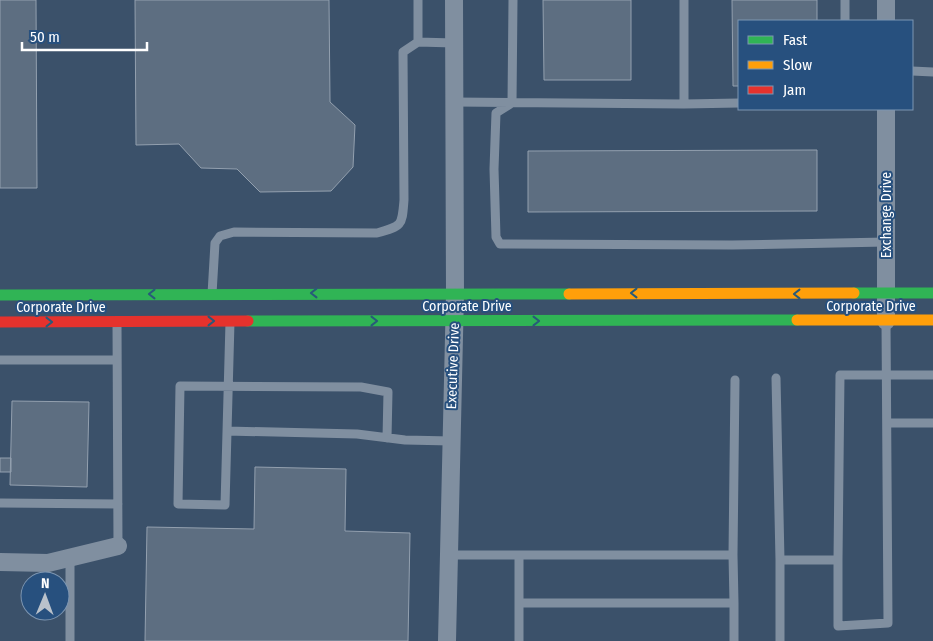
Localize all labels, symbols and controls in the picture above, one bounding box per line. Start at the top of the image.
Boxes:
scale bar [22,20,148,52]
legend [738,20,913,110]
text: 50 m [30,28,60,46]
text: Fast [783,31,807,49]
text: Slow [783,56,812,74]
text: Jam [783,81,806,99]
street label: Exchange Drive [878,172,895,258]
one-way arrow [310,288,318,298]
one-way arrow [630,288,638,298]
one-way arrow [148,289,156,299]
one-way arrow [793,289,800,299]
street label: Corporate Drive [422,298,512,315]
street label: Corporate Drive [826,298,916,315]
street label: Corporate Drive [16,299,106,316]
one-way arrow [208,316,215,326]
one-way arrow [370,316,378,326]
one-way arrow [532,316,540,326]
one-way arrow [45,317,53,327]
street label: Executive Drive [443,322,463,410]
north arrow [20,571,70,621]
text: N [41,575,50,592]

